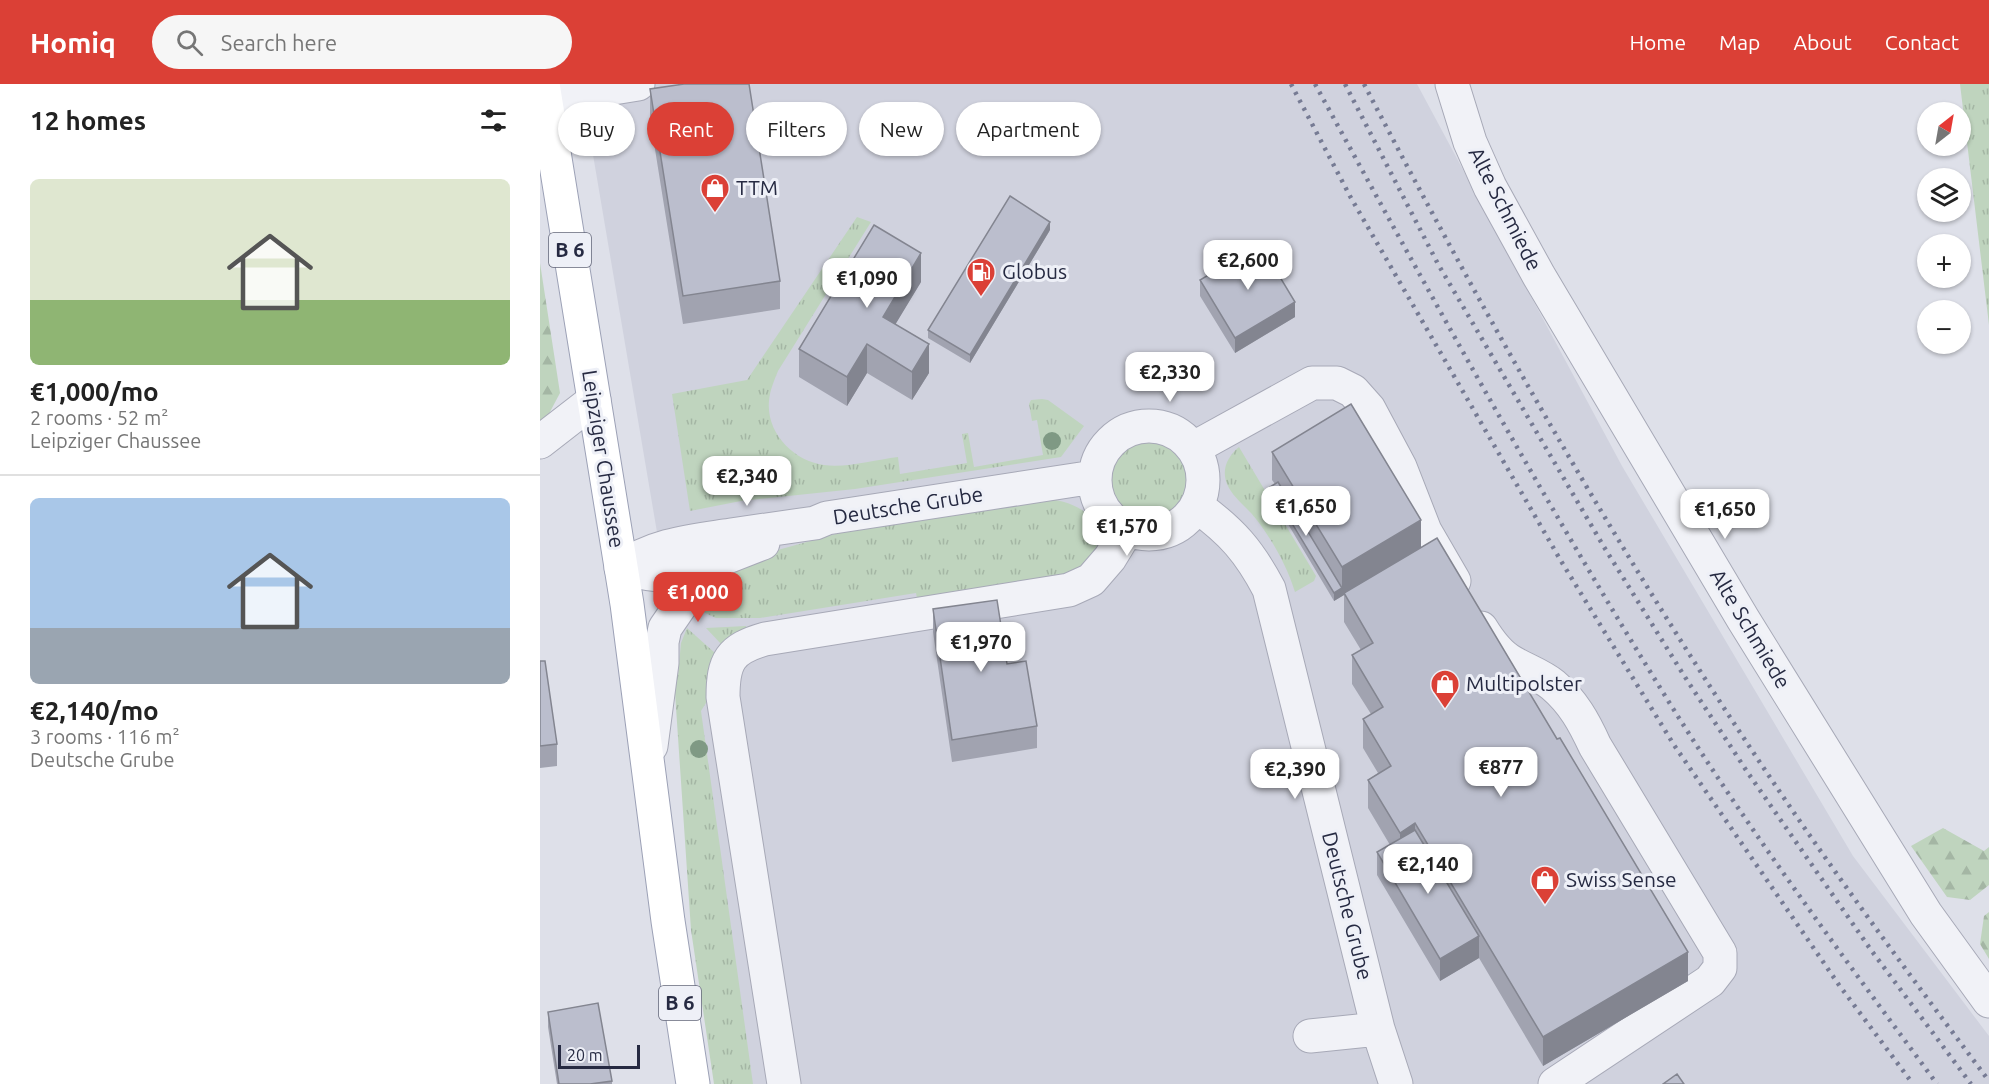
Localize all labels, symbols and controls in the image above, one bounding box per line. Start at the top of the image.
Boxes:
search box [152,15,572,69]
icon: search [173,26,206,59]
text: Homiq [30,27,116,58]
text: Search here [221,30,337,55]
text: Home [1629,30,1686,54]
text: Map [1719,30,1760,54]
text: About [1793,30,1852,54]
text: Contact [1885,30,1959,54]
chip: Buy [558,102,635,156]
chip: Rent [647,102,734,156]
chip: Filters [746,102,847,156]
chip: New [859,102,944,156]
chip: Apartment [956,102,1101,156]
north arrow [1917,102,1971,156]
map controls [1917,102,1971,354]
icon: filters [477,104,510,137]
text: 12 homes [30,106,146,135]
street label: Alte Schmiede [1465,143,1547,274]
button: layers [1917,168,1971,222]
shop icon: TTM [699,172,731,214]
place label: TTM [736,175,778,199]
icon: home [216,218,324,326]
road number: B 6 [549,233,591,267]
button: + [1917,234,1971,288]
pin: €2,600 [1199,240,1297,291]
text: €2,600 [1217,248,1279,271]
fuel station icon: Globus [965,256,997,298]
pin: €1,090 [818,258,916,309]
place label: Globus [1002,259,1067,283]
text: €1,090 [836,266,898,289]
button: − [1917,300,1971,354]
pin: €2,330 [1121,352,1219,403]
text: €2,330 [1139,360,1201,383]
street label: Leipziger Chaussee [578,368,630,550]
text: €1,000/mo [30,377,159,406]
text: 2 rooms · 52 m² [30,406,168,429]
text: Leipziger Chaussee [30,429,201,452]
pin: €2,340 [698,456,796,507]
text: €2,340 [716,464,778,487]
street label: Deutsche Grube [831,481,985,529]
pin: €1,650 [1257,486,1355,537]
pin: €1,650 [1676,489,1774,540]
text: €1,650 [1275,494,1337,517]
text: €1,650 [1694,497,1756,520]
pin: €1,570 [1078,506,1176,557]
text: €1,570 [1096,514,1158,537]
icon: home [216,537,324,645]
street label: Alte Schmiede [1706,564,1796,693]
pin: €1,000 [649,572,747,623]
text: €1,000 [667,580,729,603]
pin: €1,970 [932,622,1030,673]
text: €1,970 [950,630,1012,653]
shop icon: Multipolster [1429,668,1461,710]
place label: Multipolster [1466,671,1582,695]
text: €2,140/mo [30,696,159,725]
text: 3 rooms · 116 m² [30,725,180,748]
pin: €877 [1465,747,1537,798]
text: Deutsche Grube [30,748,174,771]
pin: €2,390 [1246,749,1344,800]
text: €877 [1478,755,1524,778]
text: €2,390 [1264,757,1326,780]
street label: Deutsche Grube [1318,829,1378,982]
pin: €2,140 [1379,844,1477,895]
text: €2,140 [1397,852,1459,875]
shop icon: Swiss Sense [1529,864,1561,906]
place label: Swiss Sense [1566,867,1677,891]
road number: B 6 [659,986,701,1020]
scale bar [558,1042,640,1070]
text: 20 m [567,1046,603,1064]

